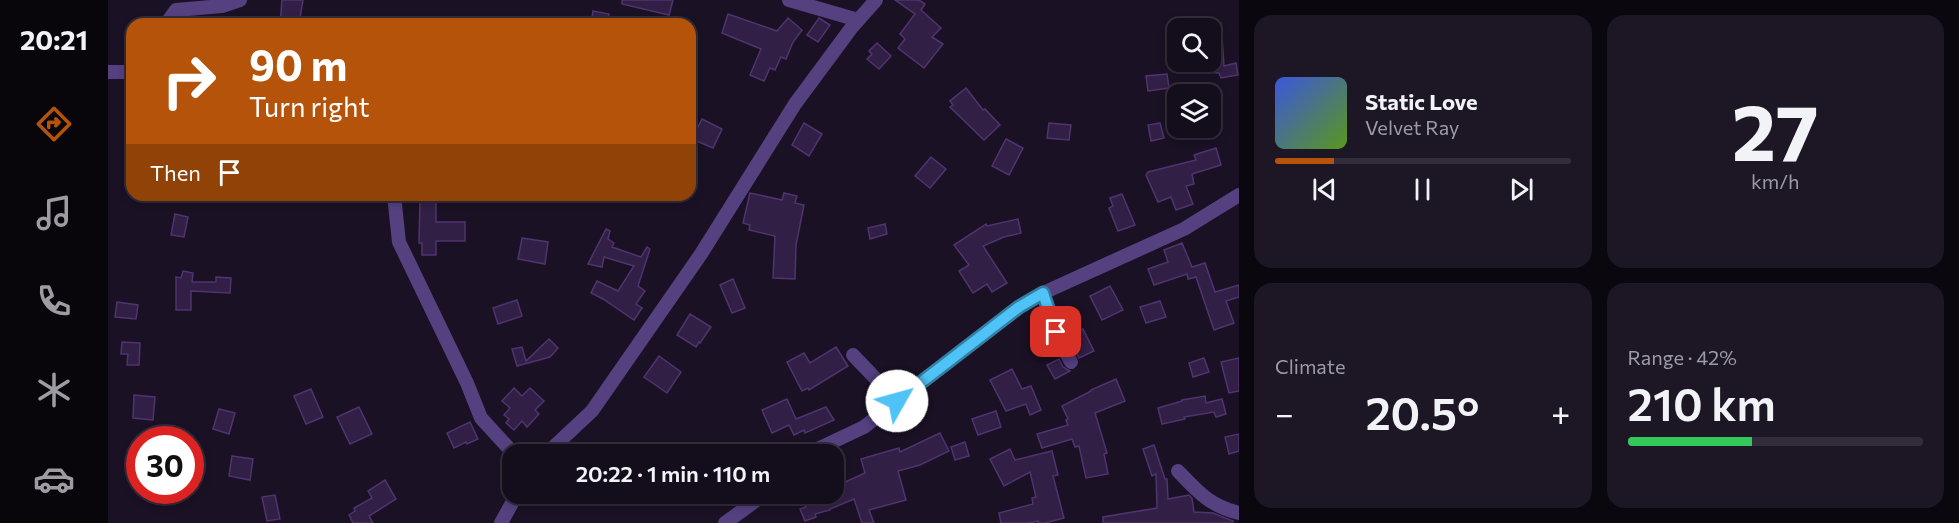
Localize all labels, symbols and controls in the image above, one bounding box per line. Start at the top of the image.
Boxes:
map controls [1167,18,1221,138]
button: search [1167,18,1221,72]
text: 20:21 [20,23,88,56]
text: 90 m [249,38,348,90]
icon: right [150,42,228,120]
text: 27 [1732,82,1819,177]
button: layers [1167,84,1221,138]
text: Static Love [1365,88,1478,115]
text: Turn right [249,90,369,123]
icon: directions [33,103,75,145]
text: Velvet Ray [1365,115,1459,139]
icon: arrive [213,156,246,189]
text: Then [150,159,201,186]
text: km/h [1751,169,1800,193]
icon: previous [1308,173,1341,206]
icon: pause [1406,173,1439,206]
icon: next [1505,173,1538,206]
icon: music [33,192,75,234]
icon: phone [33,280,75,322]
pin [1030,306,1081,357]
icon: arrive [1039,315,1072,348]
text: Range · 42% [1628,345,1737,369]
text: Climate [1275,354,1345,378]
icon: climate [33,369,75,411]
position arrow [865,369,929,433]
text: 210 km [1628,375,1776,430]
text: 20.5° [1365,384,1479,439]
text: − [1275,392,1294,433]
text: + [1551,392,1570,433]
speed limit sign: 30 [126,426,204,504]
icon: car [33,458,75,500]
text: 20:22 · 1 min · 110 m [576,460,770,487]

